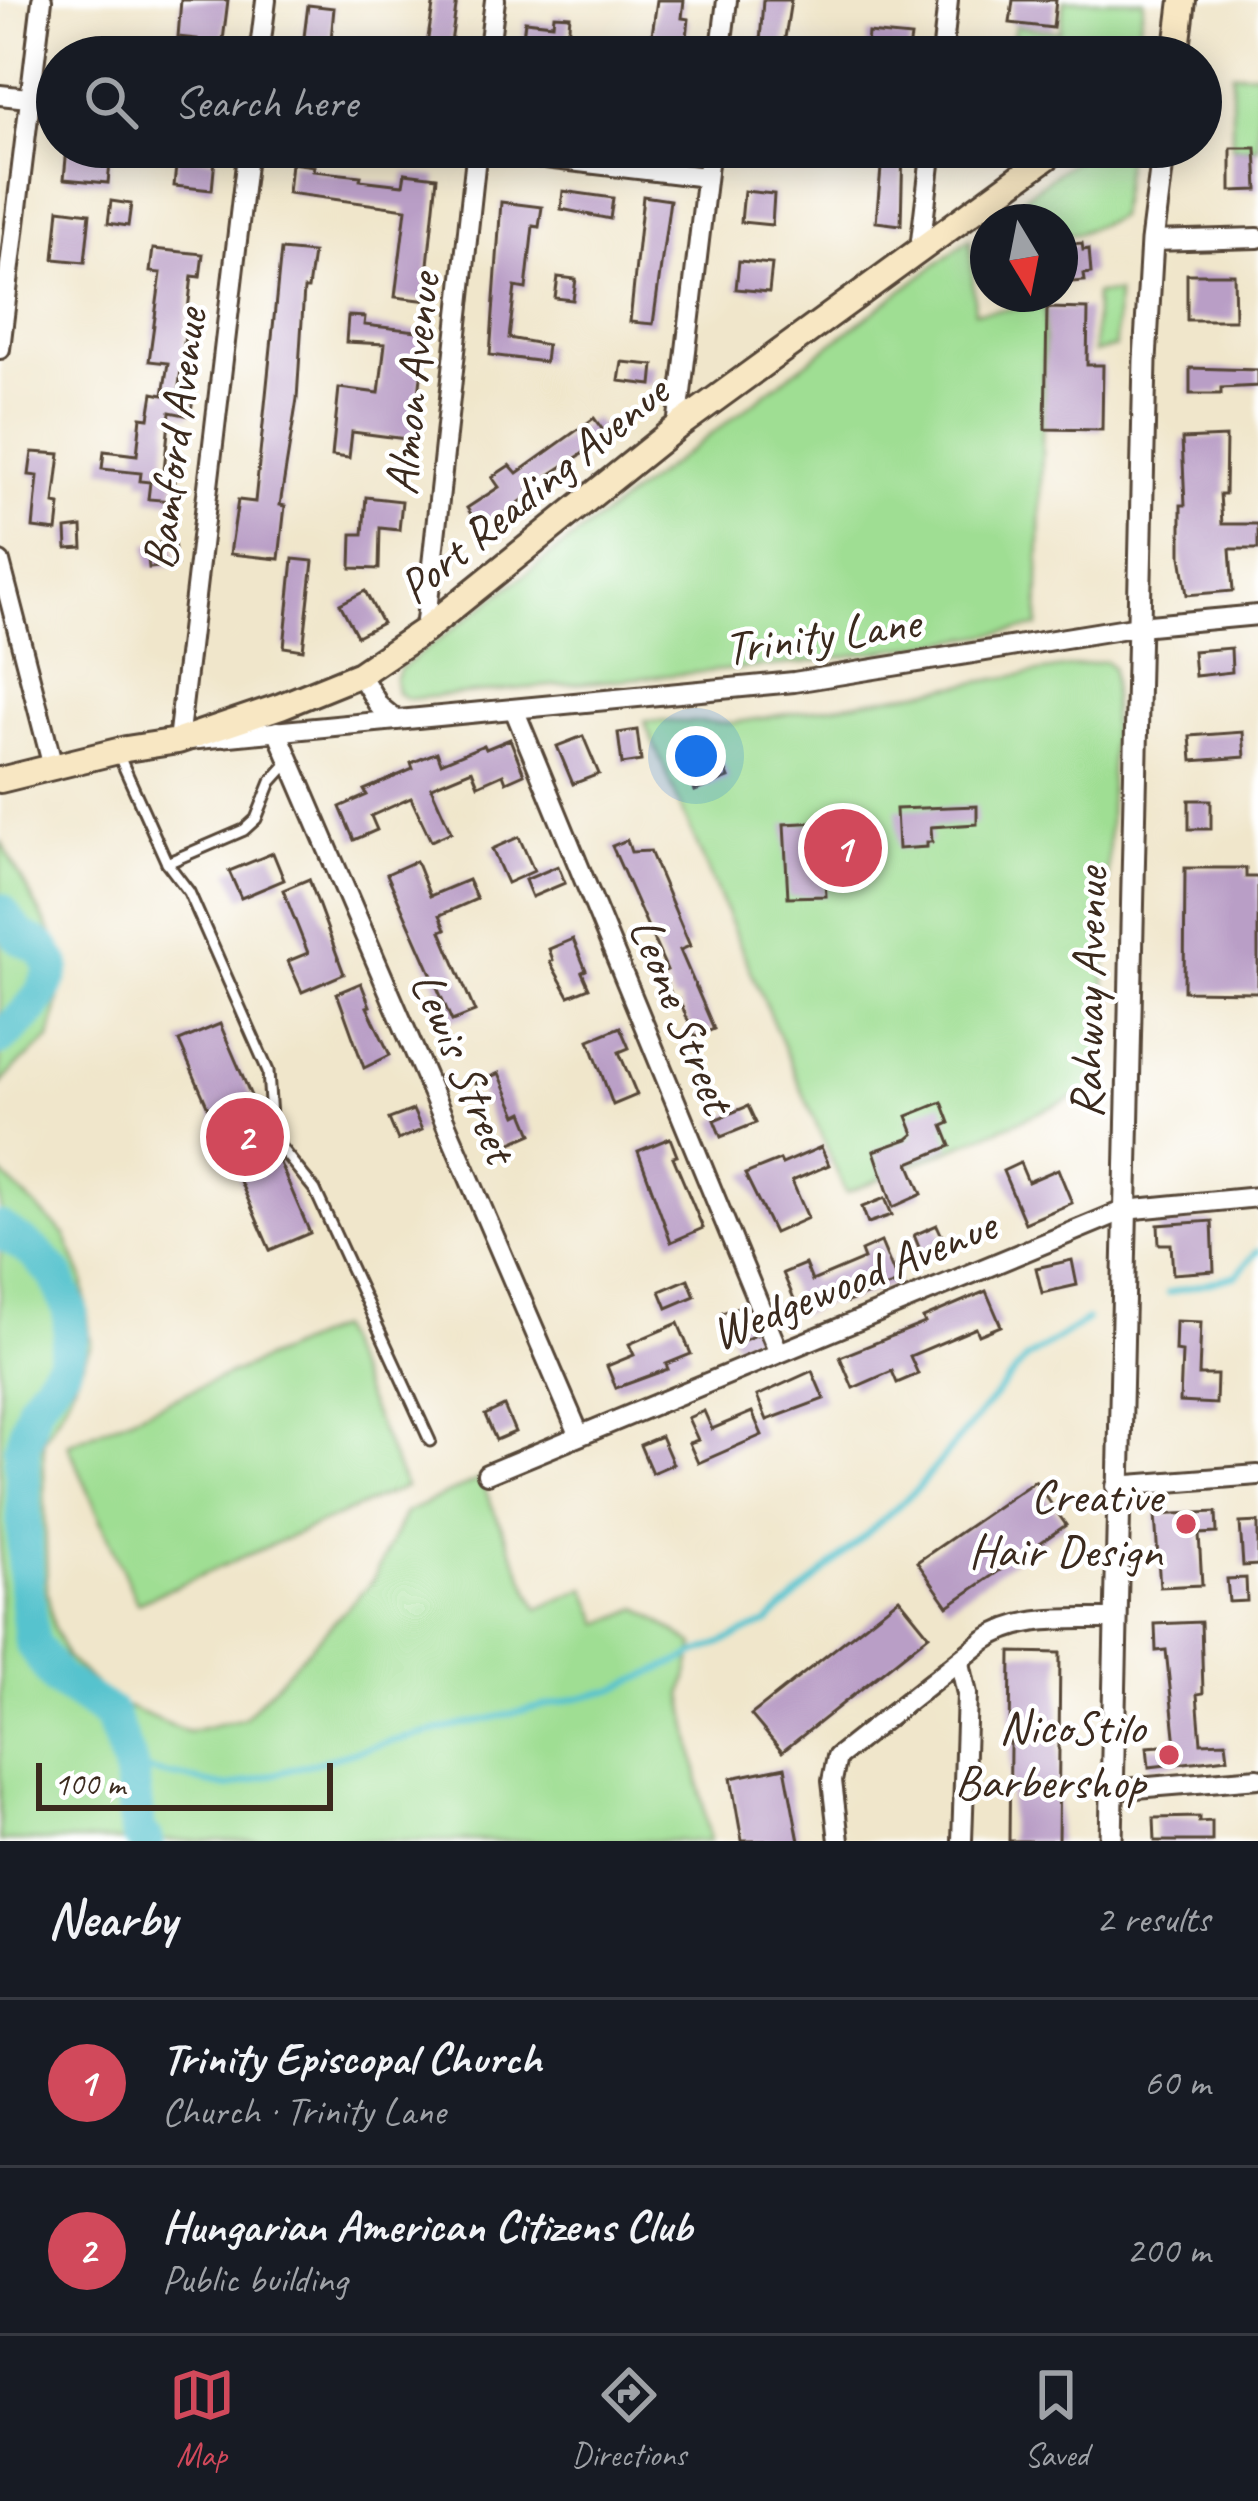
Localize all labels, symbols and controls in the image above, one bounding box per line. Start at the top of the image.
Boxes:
search box [36,36,1222,168]
icon: search [78,69,144,135]
text: Search here [174,74,357,131]
north arrow [970,204,1078,312]
street label: Almon Avenue [371,267,454,498]
street label: Bamford Avenue [128,302,220,573]
street label: Port Reading Avenue [386,360,683,616]
street label: Trinity Lane [721,591,927,678]
your location [666,726,726,786]
pin: 1 [804,803,882,893]
street label: Rahway Avenue [1056,864,1120,1119]
street label: Leone Street [616,909,750,1125]
street label: Lewis Street [397,963,533,1175]
pin: 2 [206,1092,284,1182]
street label: Wedgewood Avenue [702,1193,1007,1363]
place label: Creative Hair Design [969,1466,1165,1581]
marker: Creative Hair Design [1173,1511,1199,1537]
place label: NicoStilo Barbershop [955,1697,1148,1812]
marker: NicoStilo Barbershop [1156,1742,1182,1768]
scale bar [36,1757,333,1810]
text: 100 m [54,1763,125,1805]
text: Nearby [48,1887,176,1951]
text: 2 results [1096,1895,1210,1944]
text: Trinity Episcopal Church [162,2030,542,2087]
text: 1 [78,2058,96,2107]
text: 60 m [1144,2058,1210,2107]
text: Church · Trinity Lane [162,2087,445,2136]
text: Hungarian American Citizens Club [162,2198,692,2255]
text: 2 [78,2226,96,2275]
text: 200 m [1126,2226,1210,2275]
text: Public building [162,2255,347,2304]
tab: Map [169,2362,235,2476]
tab: Directions [572,2362,686,2476]
tab: Saved [1023,2362,1089,2476]

